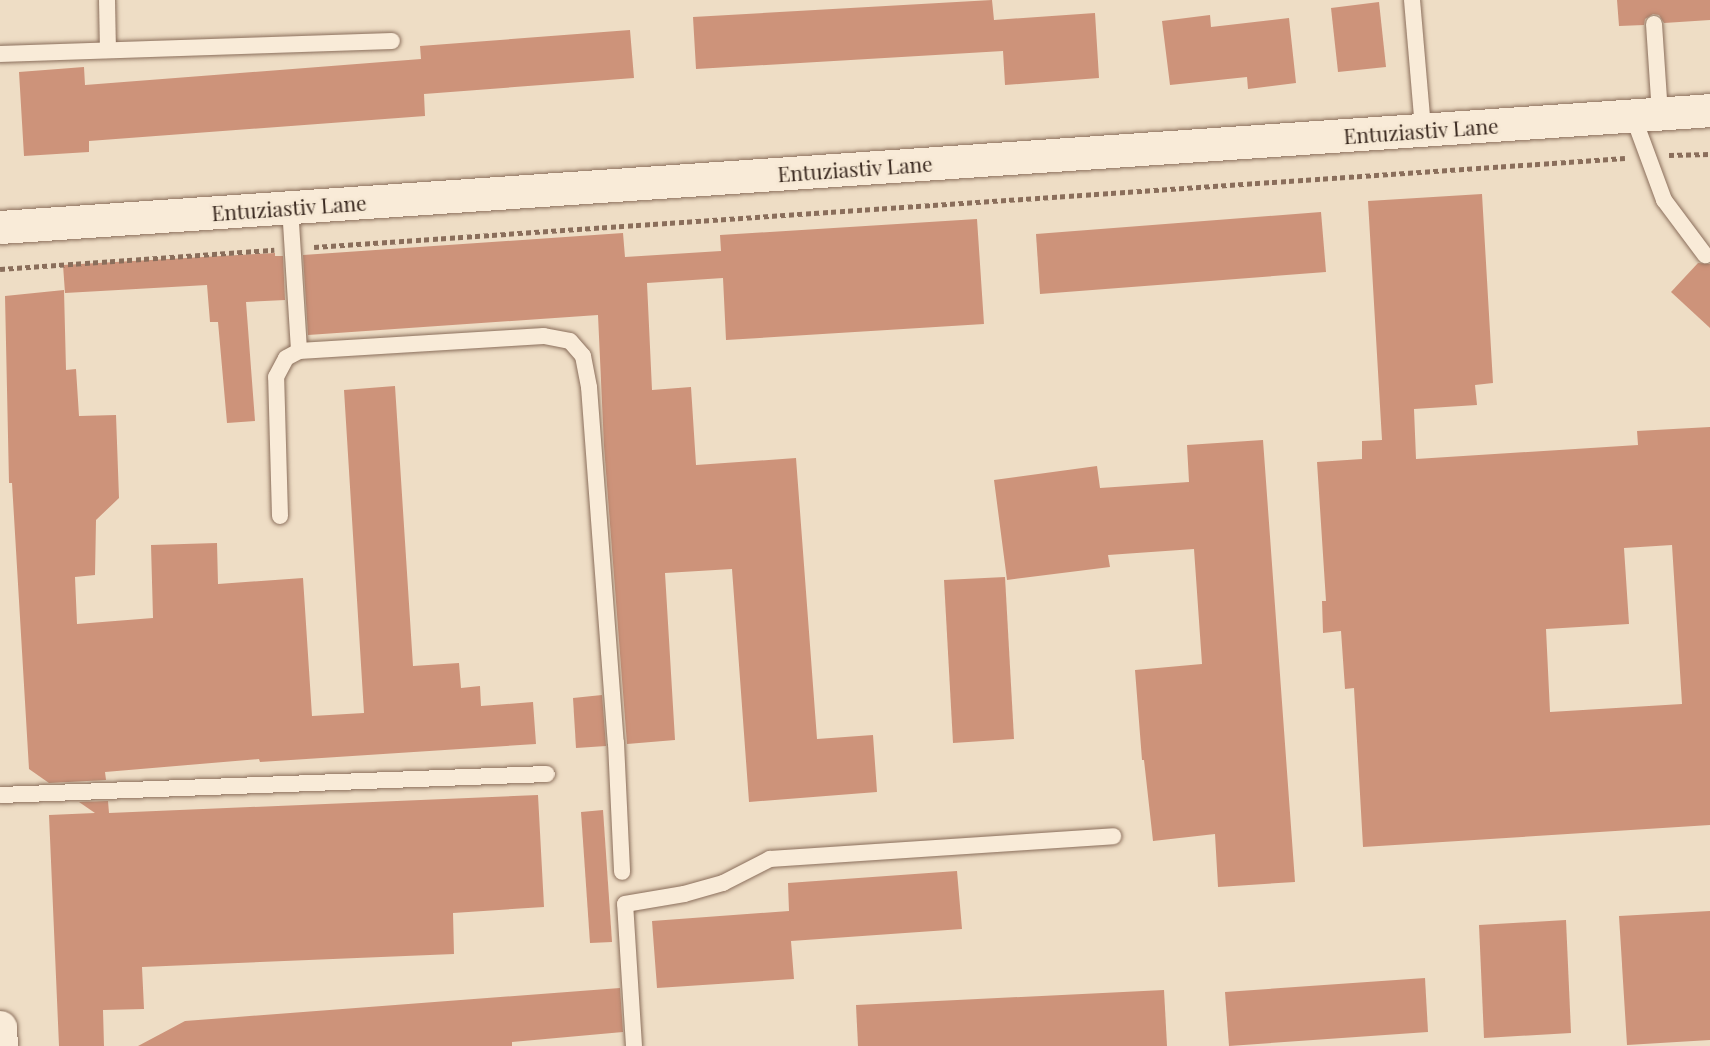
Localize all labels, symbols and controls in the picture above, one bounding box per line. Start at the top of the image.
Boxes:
street label: Entuziastiv Lane [1342,112,1500,148]
street label: Entuziastiv Lane [776,150,934,186]
street label: Entuziastiv Lane [210,189,368,225]

